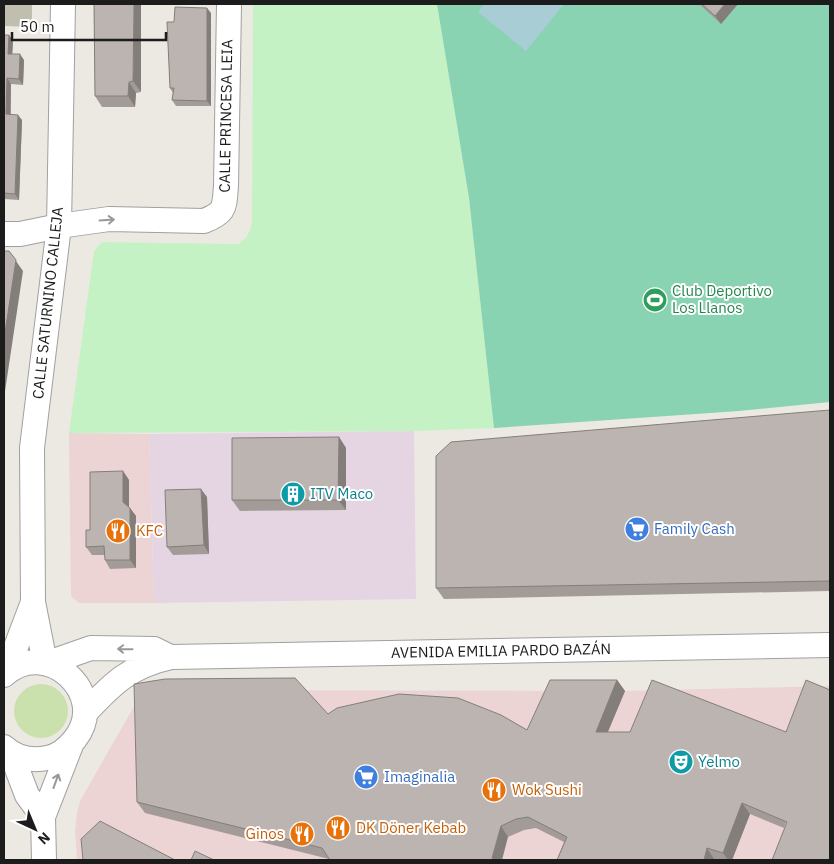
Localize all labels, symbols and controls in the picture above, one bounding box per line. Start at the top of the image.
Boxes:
scale bar [12,10,166,42]
text: 50 m [20,17,55,36]
street label: CALLE PRINCESA LEIA [215,39,236,193]
street label: CALLE SATURNINO CALLEJA [28,206,67,400]
one-way arrow [99,215,115,224]
place label: Club Deportivo Los Llanos [672,281,772,317]
sports icon: Club Deportivo Los Llanos [642,287,668,313]
building icon: ITV Maco [280,481,306,507]
place label: ITV Maco [310,484,373,503]
supermarket icon: Family Cash [624,516,650,542]
restaurant icon: KFC [105,518,131,544]
place label: Family Cash [654,519,735,538]
place label: KFC [136,521,163,540]
street label: AVENIDA EMILIA PARDO BAZÁN [391,639,611,662]
one-way arrow [117,644,133,654]
theatre icon: Yelmo [668,749,694,775]
place label: Yelmo [698,752,740,771]
supermarket icon: Imaginalia [353,764,379,790]
place label: Imaginalia [384,767,455,786]
one-way arrow [52,773,61,789]
restaurant icon: Wok Sushi [481,777,507,803]
place label: Wok Sushi [512,780,582,799]
north arrow [10,804,60,854]
restaurant icon: DK Döner Kebab [325,815,351,841]
place label: DK Döner Kebab [356,818,466,837]
restaurant icon: Ginos [289,821,315,847]
place label: Ginos [246,824,284,843]
text: N [34,828,54,848]

